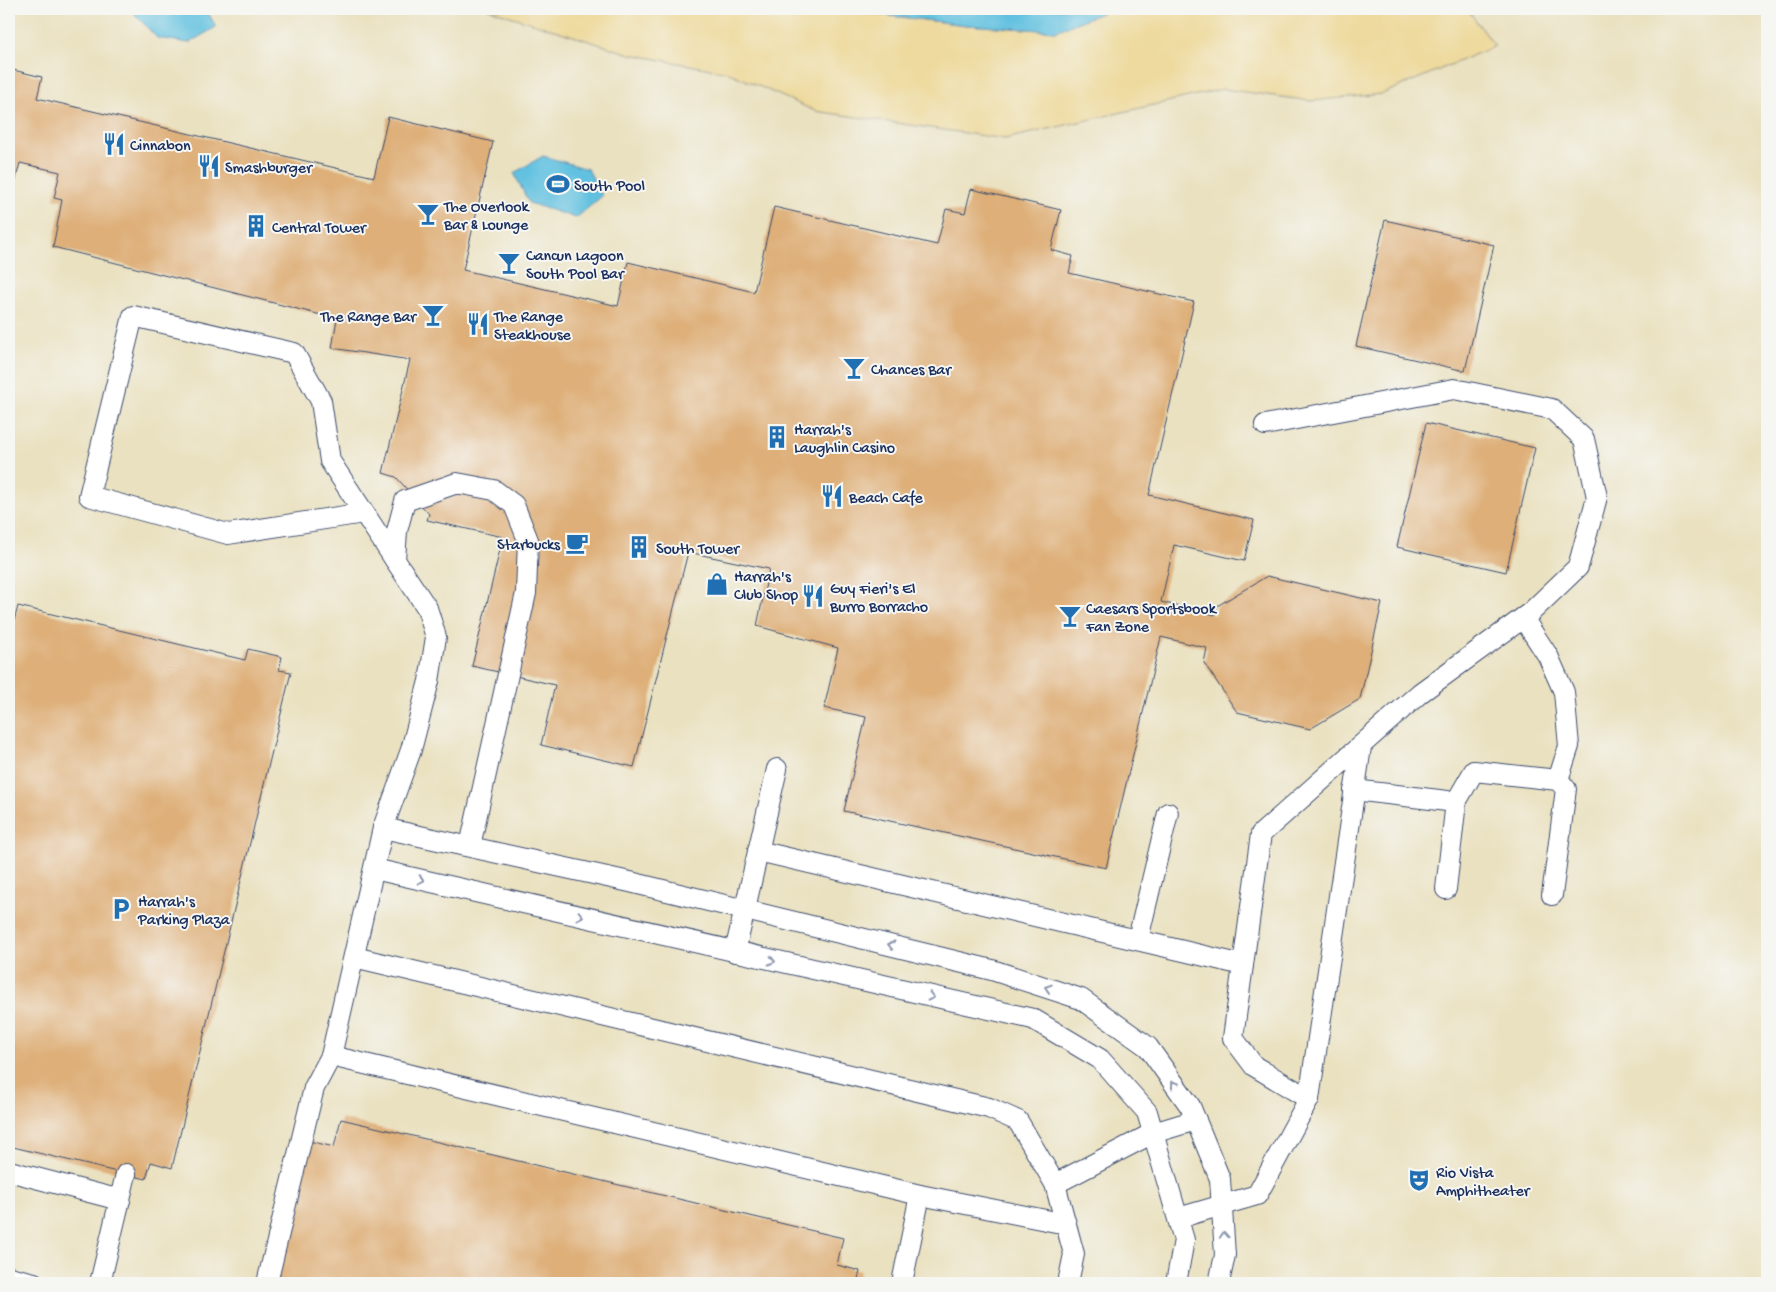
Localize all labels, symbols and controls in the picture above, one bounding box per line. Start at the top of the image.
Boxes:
restaurant icon: Cinnabon [101,131,127,157]
place label: Cinnabon [130,138,191,157]
restaurant icon: Smashburger [196,153,222,179]
place label: Smashburger [225,160,313,179]
sports icon: South Pool [545,171,571,197]
place label: South Pool [574,178,645,197]
place label: The Overlook Bar & Lounge [443,199,531,236]
bar icon: The Overlook Bar & Lounge [415,201,441,227]
building icon: Central Tower [243,213,269,239]
place label: Central Tower [272,220,367,239]
place label: Cancun Lagoon South Pool Bar [526,248,625,285]
bar icon: Cancun Lagoon South Pool Bar [496,250,522,276]
bar icon: The Range Bar [420,302,446,328]
place label: The Range Bar [319,309,417,328]
place label: The Range Steakhouse [493,309,572,346]
restaurant icon: The Range Steakhouse [465,311,491,337]
bar icon: Chances Bar [841,355,867,381]
place label: Chances Bar [871,362,952,381]
place label: Harrah's Laughlin Casino [794,422,895,459]
building icon: Harrah's Laughlin Casino [764,424,790,450]
restaurant icon: Beach Cafe [819,483,845,509]
place label: Beach Cafe [848,490,924,509]
cafe icon: Starbucks [564,530,590,556]
building icon: South Tower [626,534,652,560]
place label: Starbucks [497,537,561,556]
place label: South Tower [656,541,740,560]
place label: Harrah's Club Shop [734,569,798,606]
shop icon: Harrah's Club Shop [704,571,730,597]
place label: Guy Fieri's El Burro Borracho [829,581,928,618]
restaurant icon: Guy Fieri's El Burro Borracho [800,583,826,609]
place label: Caesars Sportsbook Fan Zone [1085,601,1218,638]
bar icon: Caesars Sportsbook Fan Zone [1057,603,1083,629]
one-way arrow [417,874,426,885]
place label: Harrah's Parking Plaza [137,894,231,931]
parking icon: Harrah's Parking Plaza [108,896,134,922]
one-way arrow [575,910,584,921]
one-way arrow [887,940,896,951]
one-way arrow [768,955,777,966]
one-way arrow [1044,984,1052,994]
one-way arrow [926,991,935,1001]
one-way arrow [1171,1080,1180,1090]
place label: Rio Vista Amphitheater [1436,1165,1531,1202]
theatre icon: Rio Vista Amphitheater [1406,1167,1432,1193]
one-way arrow [1218,1231,1229,1239]

